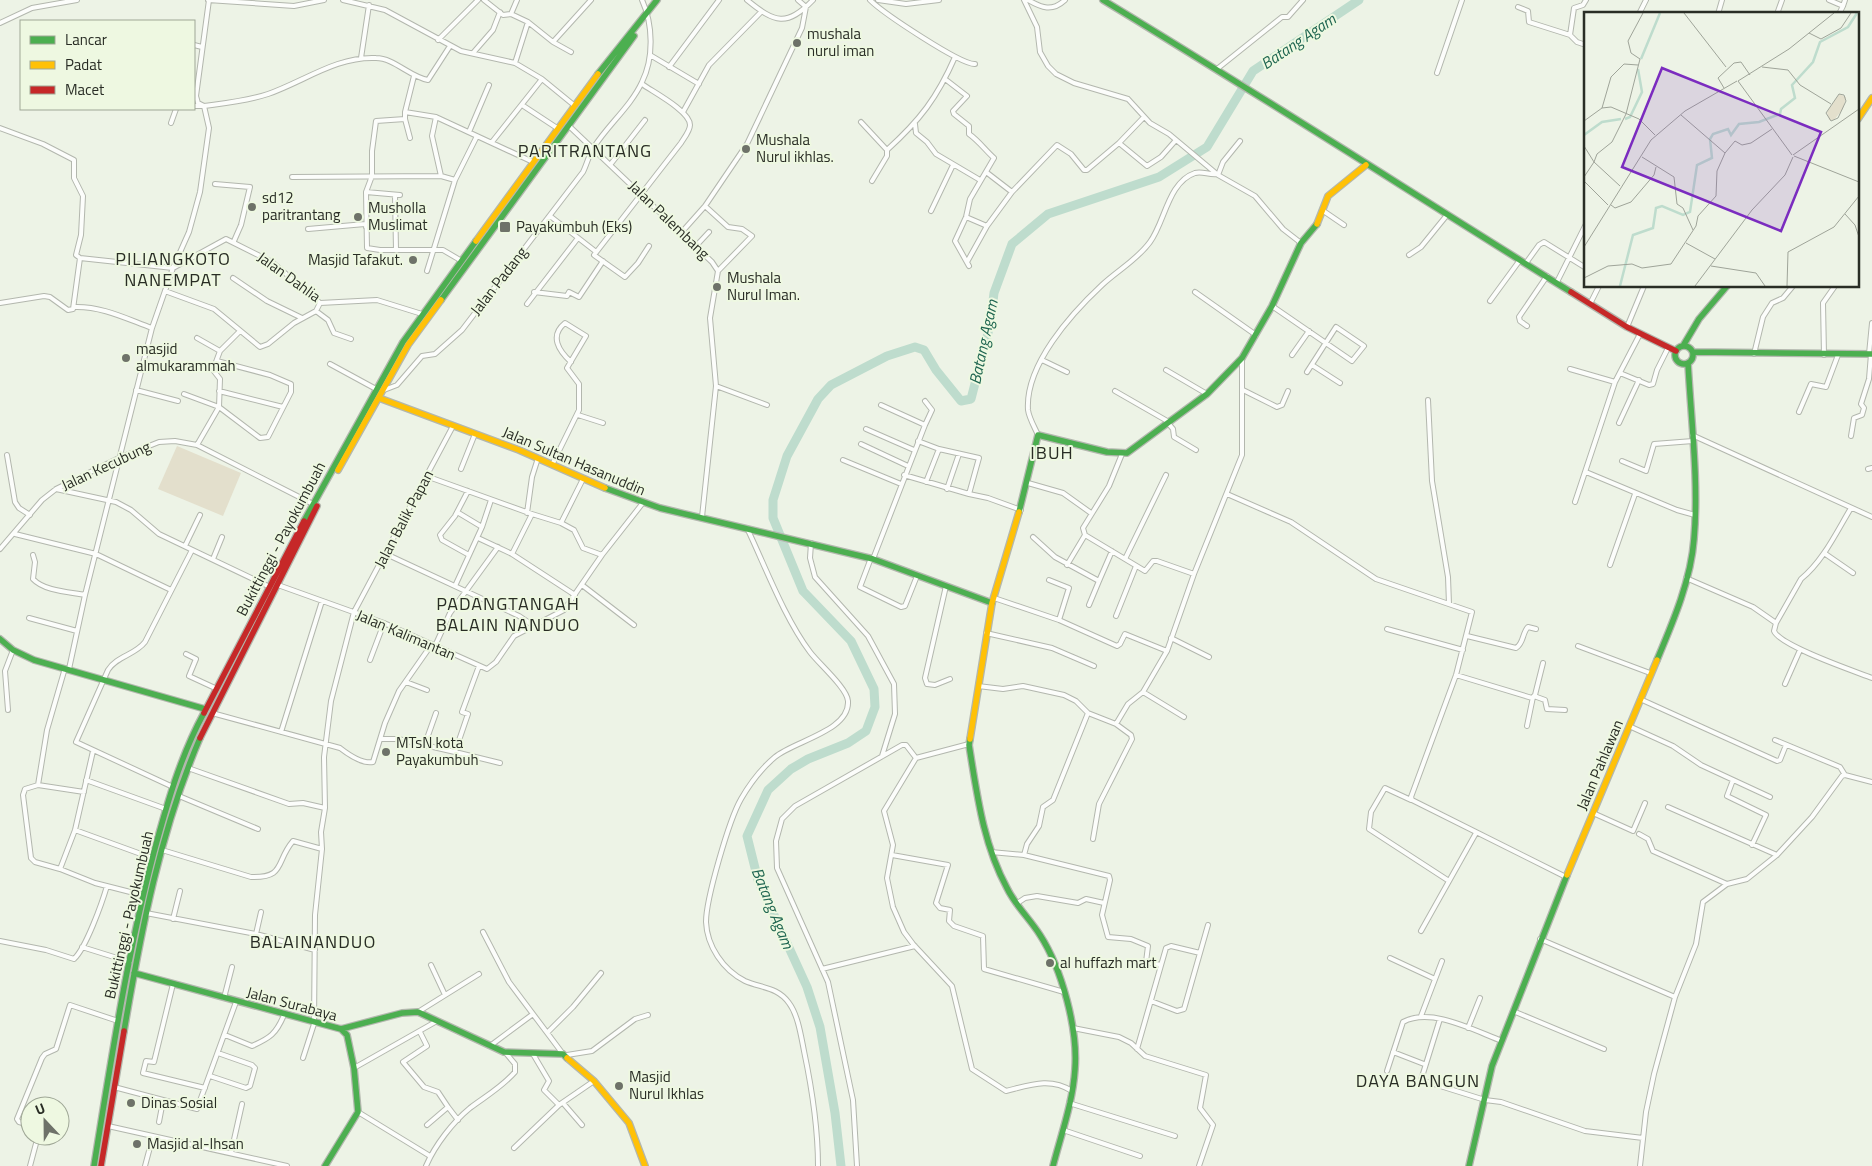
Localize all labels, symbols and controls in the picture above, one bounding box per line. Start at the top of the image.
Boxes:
water label: Batang Agam [1256,7,1341,75]
inset map [1584,12,1860,288]
legend [20,20,195,110]
place label: mushala nurul iman [807,22,874,62]
text: Lancar [65,28,107,51]
marker: mushala nurul iman [791,37,803,49]
text: Padat [65,53,103,76]
text: Macet [65,78,105,101]
place label: Mushala Nurul ikhlas. [756,128,834,168]
district label: PARITRANTANG [518,137,652,164]
marker: Mushala Nurul ikhlas. [740,143,752,155]
street label: Jalan Palembang [623,175,715,265]
place label: sd12 paritrantang [262,186,341,226]
place label: Musholla Muslimat [368,196,428,236]
marker: sd12 paritrantang [246,201,258,213]
marker: Musholla Muslimat [352,211,364,223]
place label: Payakumbuh (Eks) [516,215,632,238]
marker: Payakumbuh (Eks) [498,220,512,234]
street label: Jalan Padang [464,241,533,320]
district label: PILIANGKOTO NANEMPAT [115,245,231,293]
street label: Jalan Dahlia [253,246,326,308]
place label: Masjid Tafakut. [308,248,403,271]
marker: Masjid Tafakut. [407,254,419,266]
place label: Mushala Nurul Iman. [727,266,800,306]
marker: Mushala Nurul Iman. [711,281,723,293]
water label: Batang Agam [962,297,1004,387]
place label: masjid almukarammah [136,337,236,377]
marker: masjid almukarammah [120,352,132,364]
street label: Jalan Sultan Hasanuddin [499,420,649,501]
street label: Jalan Kecubung [57,435,154,496]
district label: IBUH [1030,439,1074,466]
street label: Bukittinggi - Payokumbuah [230,458,331,620]
street label: Jalan Balik Papan [368,466,439,572]
district label: PADANGTANGAH BALAIN NANDUO [436,590,580,638]
street label: Jalan Kalimantan [353,603,459,666]
street label: Jalan Pahlawan [1570,716,1629,814]
place label: MTsN kota Payakumbuh [396,731,479,771]
marker: MTsN kota Payakumbuh [380,746,392,758]
street label: Bukittinggi - Payokumbuah [98,829,159,1001]
water label: Batang Agam [746,864,800,953]
district label: BALAINANDUO [250,928,376,955]
place label: al huffazh mart [1060,951,1157,974]
marker: al huffazh mart [1044,957,1056,969]
street label: Jalan Surabaya [244,980,340,1027]
place label: Masjid Nurul Ikhlas [629,1065,704,1105]
district label: DAYA BANGUN [1356,1067,1480,1094]
marker: Masjid Nurul Ikhlas [613,1080,625,1092]
place label: Dinas Sosial [141,1091,217,1114]
north arrow [20,1096,70,1146]
text: U [32,1097,48,1120]
marker: Dinas Sosial [125,1097,137,1109]
place label: Masjid al-Ihsan [147,1132,244,1155]
marker: Masjid al-Ihsan [131,1138,143,1150]

